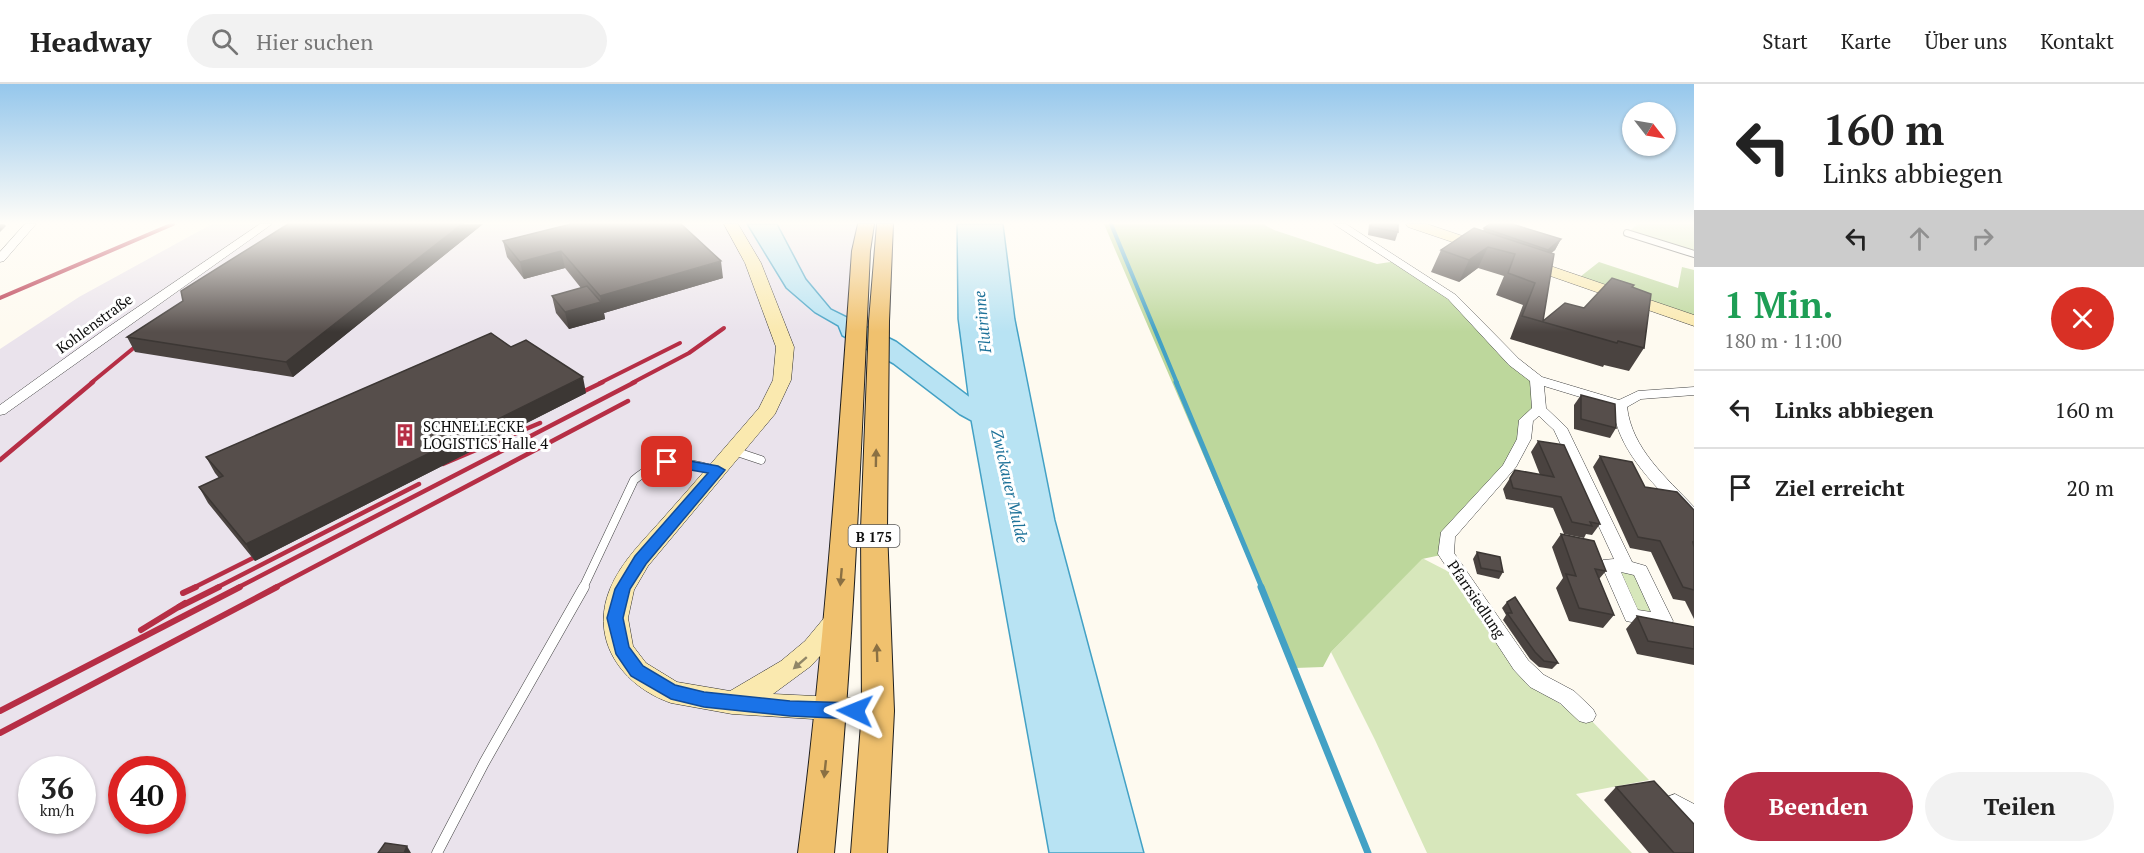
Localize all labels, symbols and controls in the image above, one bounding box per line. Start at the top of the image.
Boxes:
search box [187,14,607,68]
text: Headway [30,23,151,60]
icon: search [208,25,241,58]
text: Hier suchen [256,27,373,56]
text: Start [1762,27,1808,55]
text: Karte [1841,27,1891,55]
text: Über uns [1924,27,2007,55]
text: Kontakt [2040,27,2114,55]
text: 160 m [1823,101,1944,157]
north arrow [1622,102,1676,156]
map controls [1622,102,1676,156]
icon: left [1724,108,1802,186]
text: Links abbiegen [1823,155,2003,191]
icon: left [1840,222,1873,255]
icon: ahead [1903,222,1936,255]
icon: right [1966,222,1999,255]
text: 1 Min. [1724,281,1833,328]
button: close [2051,287,2114,350]
street label: Kohlenstraße [52,289,136,357]
water label: Flutrinne [968,290,996,355]
text: 180 m · 11:00 [1724,327,1842,354]
icon: left [1724,393,1757,426]
text: Links abbiegen [1775,395,1934,424]
text: 160 m [2054,395,2114,424]
place label: SCHNELLECKE LOGISTICS Halle 4 [423,416,548,453]
building icon: SCHNELLECKE LOGISTICS Halle 4 [392,422,418,448]
water label: Zwickauer Mulde [986,427,1034,545]
pin [641,436,692,487]
icon: arrive [650,445,683,478]
one-way arrow [871,449,880,468]
icon: arrive [1724,471,1757,504]
text: Ziel erreicht [1775,473,1905,502]
text: 20 m [2066,473,2114,502]
road number: B 175 [848,525,900,547]
street label: Pfarrsiedlung [1444,556,1511,643]
one-way arrow [836,568,846,587]
one-way arrow [873,643,882,662]
one-way arrow [793,656,808,669]
position arrow [823,679,887,743]
speed limit sign: 40 [108,756,186,834]
one-way arrow [820,759,830,778]
text: 36 [40,768,74,808]
button: Beenden [1724,772,1913,841]
button: Teilen [1925,772,2114,841]
text: km/h [40,800,74,820]

